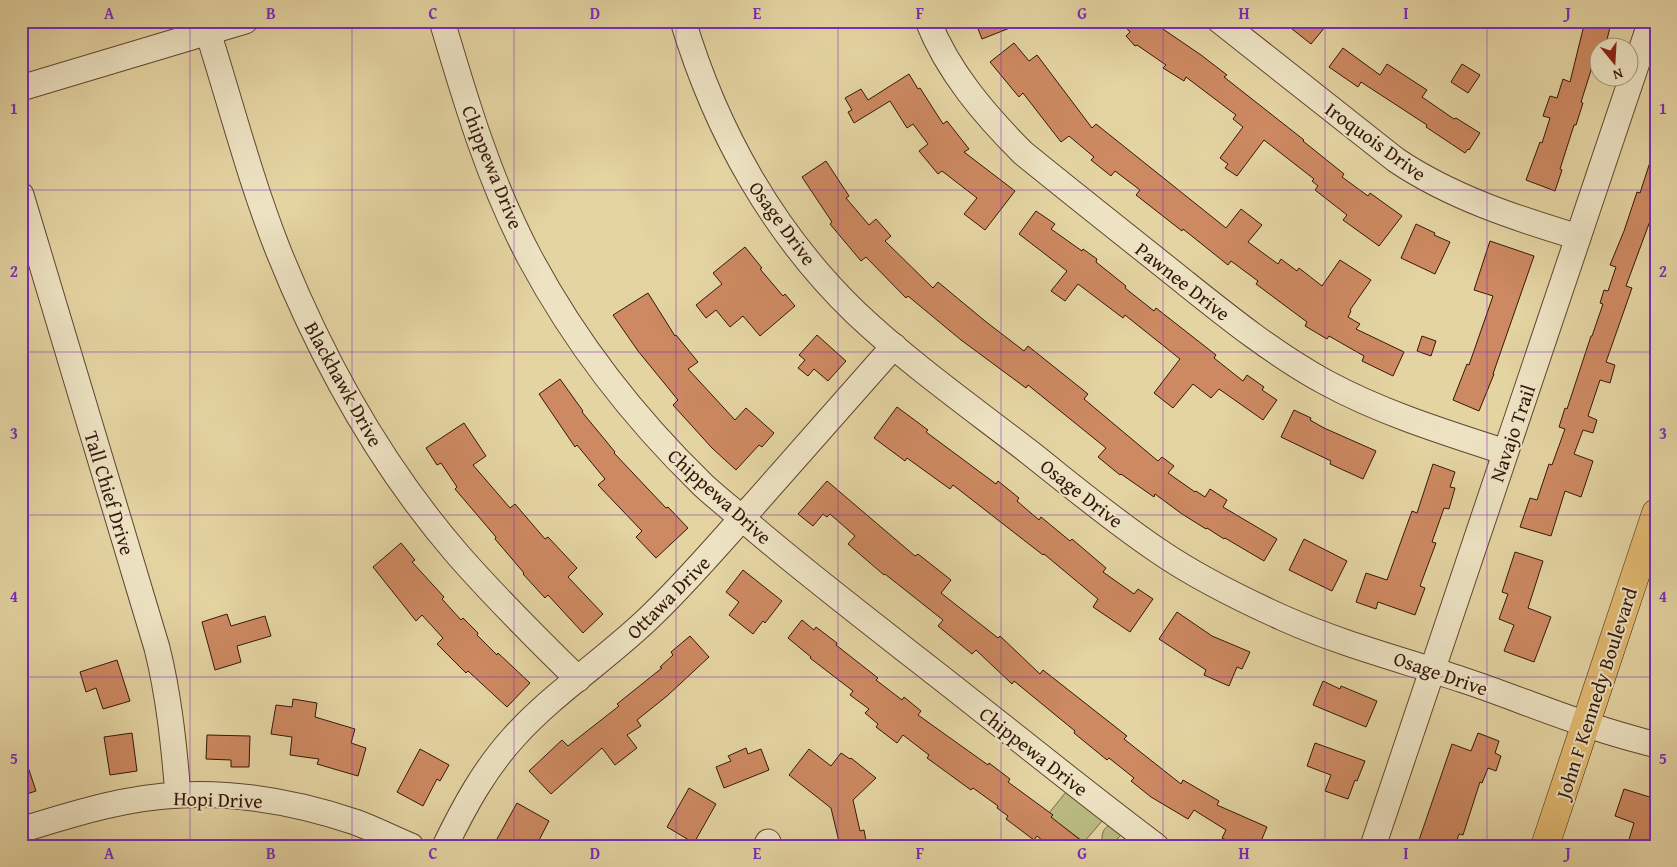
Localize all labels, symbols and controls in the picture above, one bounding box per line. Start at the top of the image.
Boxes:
text: A [104,1,115,25]
text: B [266,1,276,25]
text: C [428,1,438,25]
text: D [590,1,600,25]
text: E [753,1,762,25]
text: F [916,1,924,25]
text: G [1077,1,1087,25]
text: H [1238,1,1250,25]
text: I [1403,1,1409,25]
text: J [1562,1,1571,25]
north arrow [1590,38,1640,88]
text: N [1610,63,1626,86]
street label: Iroquois Drive [1319,94,1433,188]
text: 1 [10,96,18,120]
text: 1 [1659,96,1667,120]
street label: Chippewa Drive [455,101,531,233]
street label: Osage Drive [742,175,824,271]
street label: Pawnee Drive [1129,235,1237,327]
text: 2 [10,259,18,283]
text: 2 [1659,259,1667,283]
street label: Blackhawk Drive [298,316,390,452]
street label: Navajo Trail [1482,380,1542,486]
text: 3 [10,421,18,445]
text: 3 [1659,421,1667,445]
street label: Tall Chief Drive [77,427,143,559]
street label: Chippewa Drive [662,441,778,551]
street label: Osage Drive [1034,451,1130,535]
street label: Ottawa Drive [620,549,716,645]
street label: John F Kennedy Boulevard [1547,583,1644,805]
text: 4 [10,584,18,608]
text: 4 [1659,584,1667,608]
street label: Osage Drive [1390,643,1492,703]
street label: Chippewa Drive [973,699,1095,803]
text: 5 [10,746,18,770]
text: 5 [1659,746,1667,770]
street label: Hopi Drive [173,783,263,815]
text: A [104,841,115,865]
text: B [266,841,276,865]
text: C [428,841,438,865]
text: D [590,841,600,865]
text: E [753,841,762,865]
text: F [916,841,924,865]
text: G [1077,841,1087,865]
text: H [1238,841,1250,865]
text: I [1403,841,1409,865]
text: J [1562,841,1571,865]

